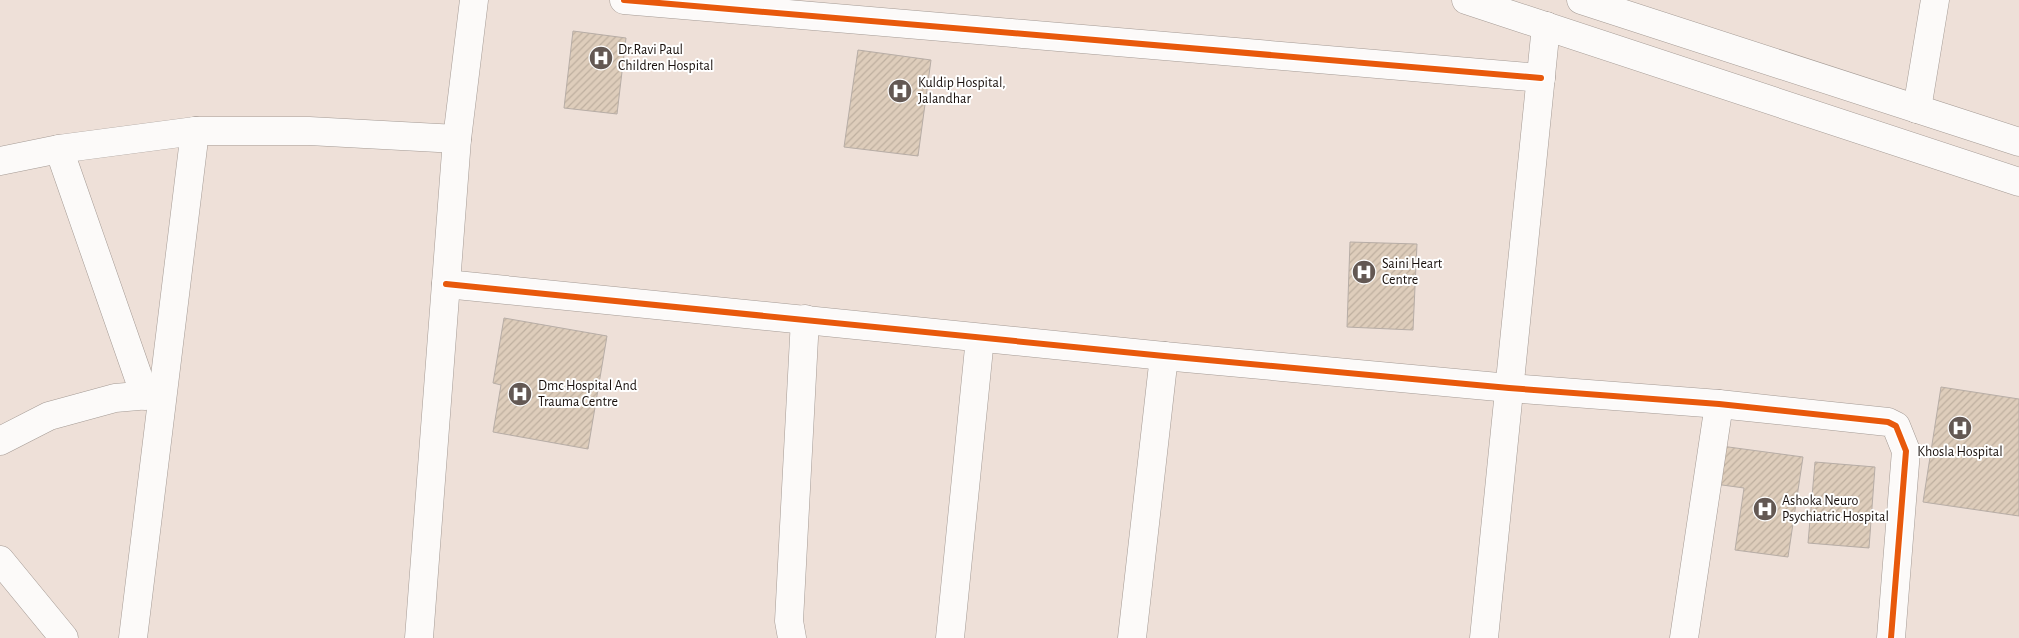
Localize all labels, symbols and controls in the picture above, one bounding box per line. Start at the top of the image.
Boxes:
place label: Dr.Ravi Paul Children Hospital [618,43,713,73]
hospital icon: Dr.Ravi Paul Children Hospital [588,45,614,71]
place label: Kuldip Hospital, Jalandhar [918,76,1006,106]
hospital icon: Kuldip Hospital, Jalandhar [887,78,913,104]
place label: Saini Heart Centre [1382,257,1443,287]
hospital icon: Saini Heart Centre [1351,259,1377,285]
place label: Dmc Hospital And Trauma Centre [538,379,637,409]
hospital icon: Dmc Hospital And Trauma Centre [507,381,533,407]
hospital icon: Khosla Hospital [1947,415,1973,441]
place label: Khosla Hospital [1917,445,2003,459]
place label: Ashoka Neuro Psychiatric Hospital [1782,494,1889,524]
hospital icon: Ashoka Neuro Psychiatric Hospital [1752,496,1778,522]

